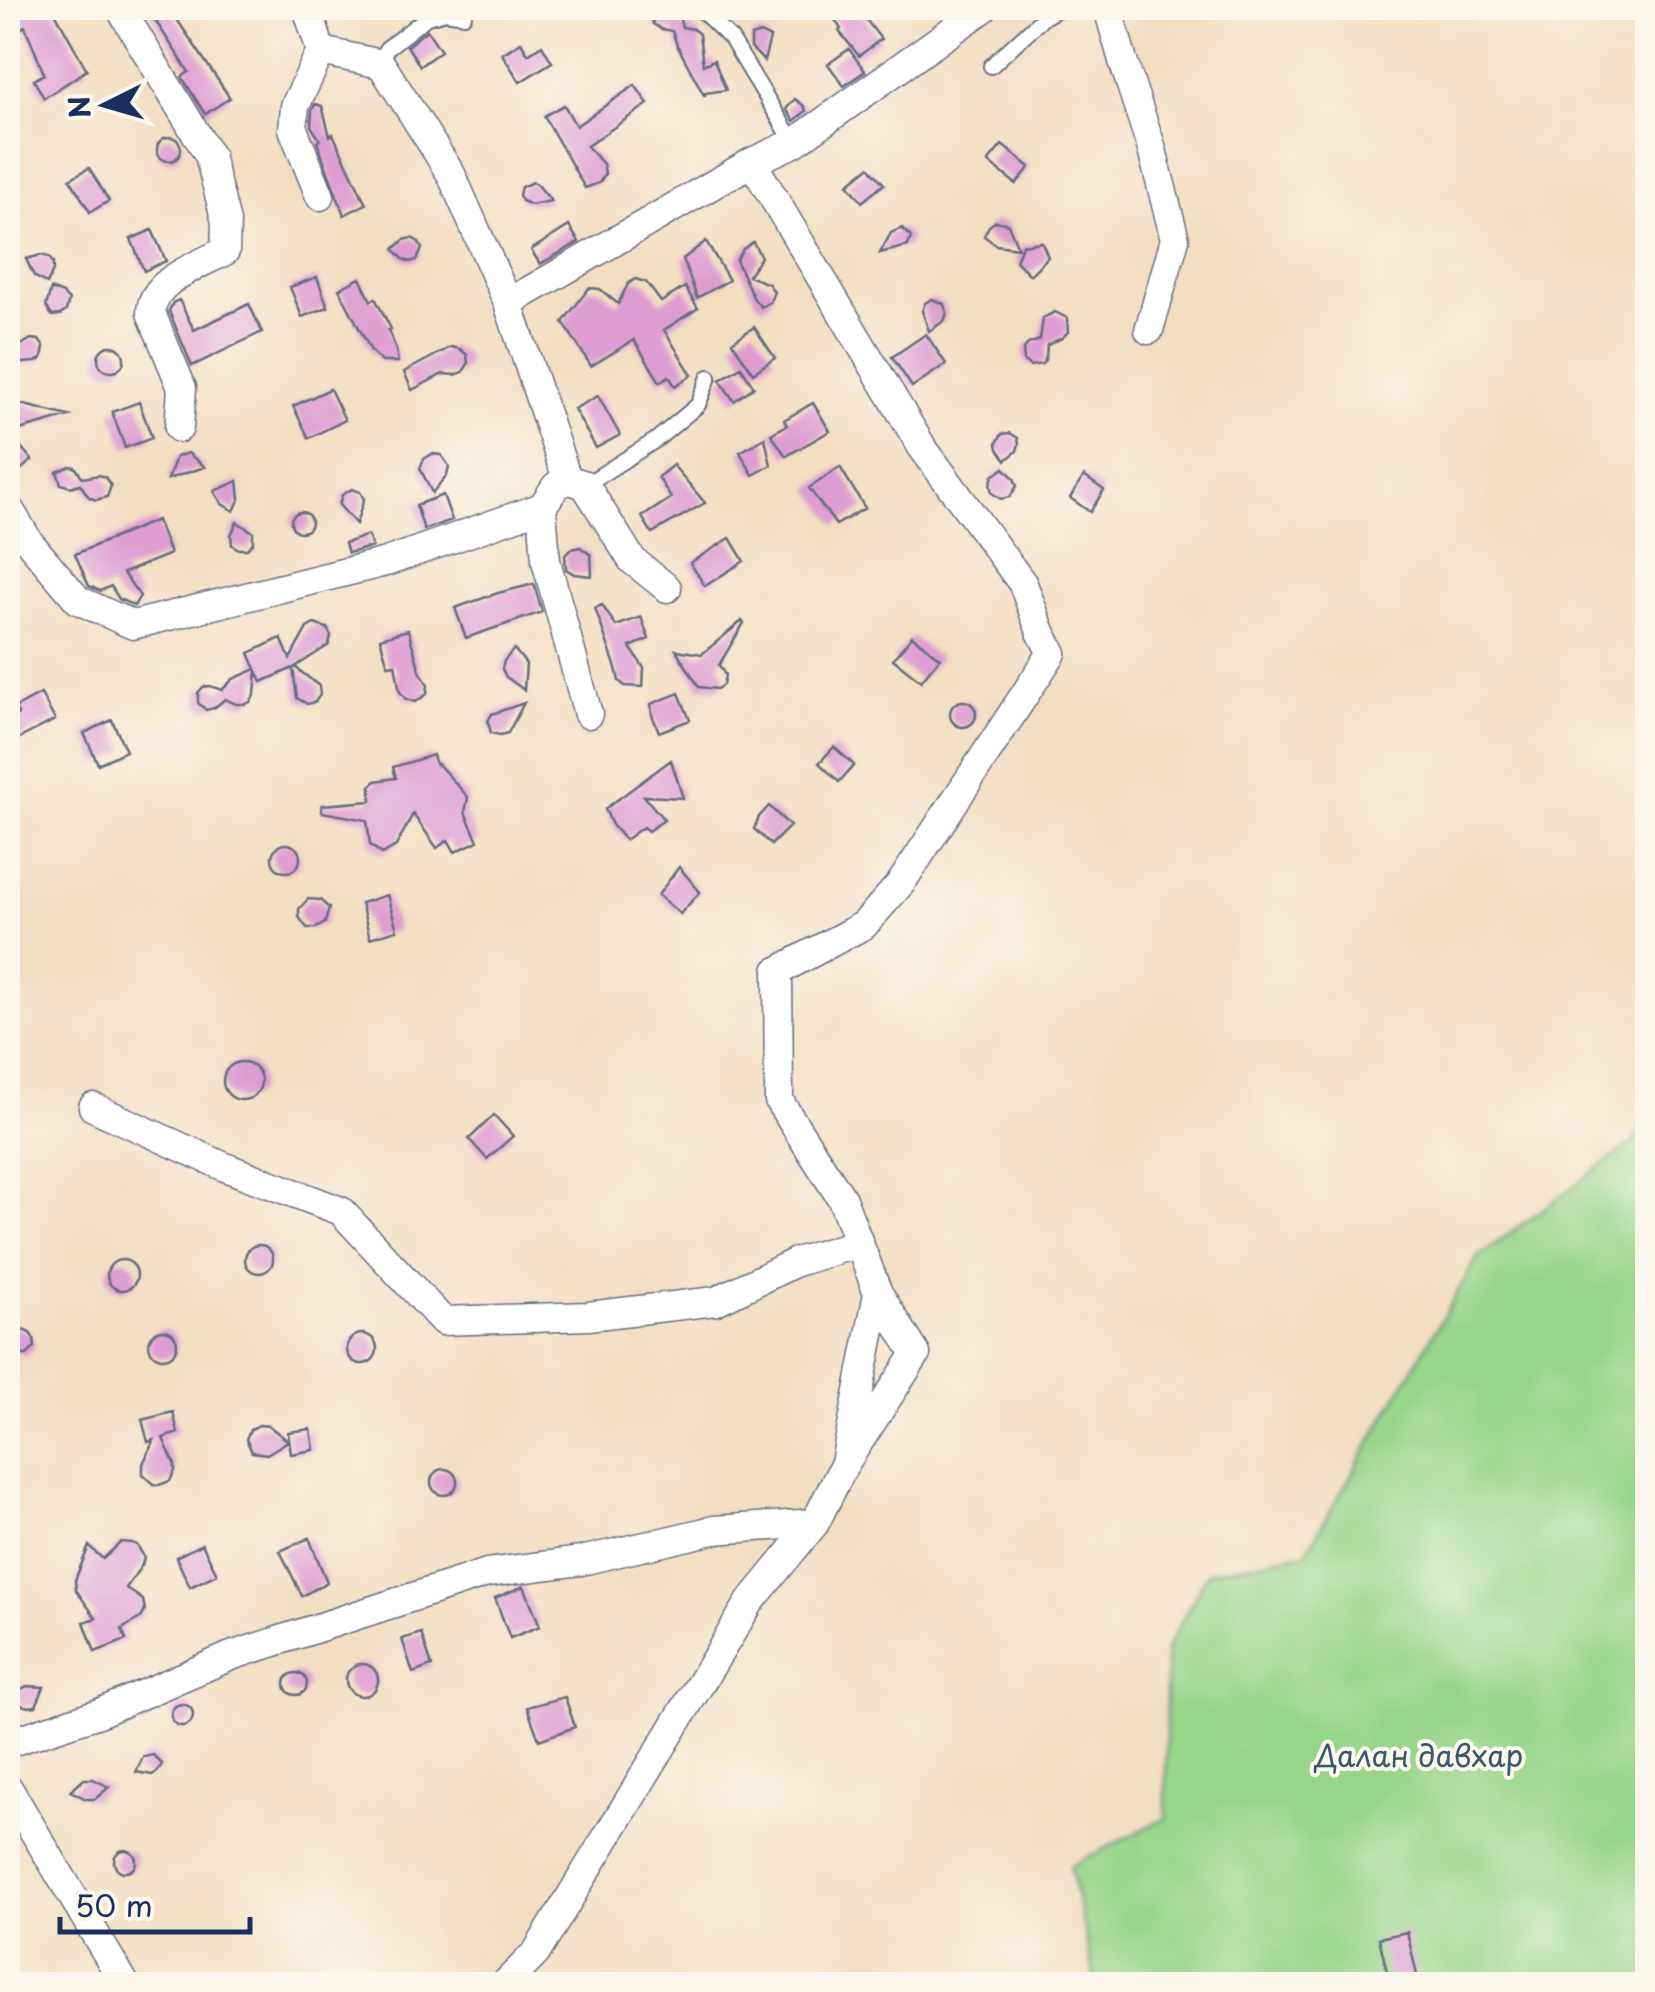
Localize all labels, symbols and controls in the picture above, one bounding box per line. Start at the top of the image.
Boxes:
north arrow [55,55,155,155]
text: N [56,94,101,120]
park label: Далан давхар [1314,1732,1523,1777]
scale bar [60,1872,250,1934]
text: 50 m [75,1882,153,1927]

